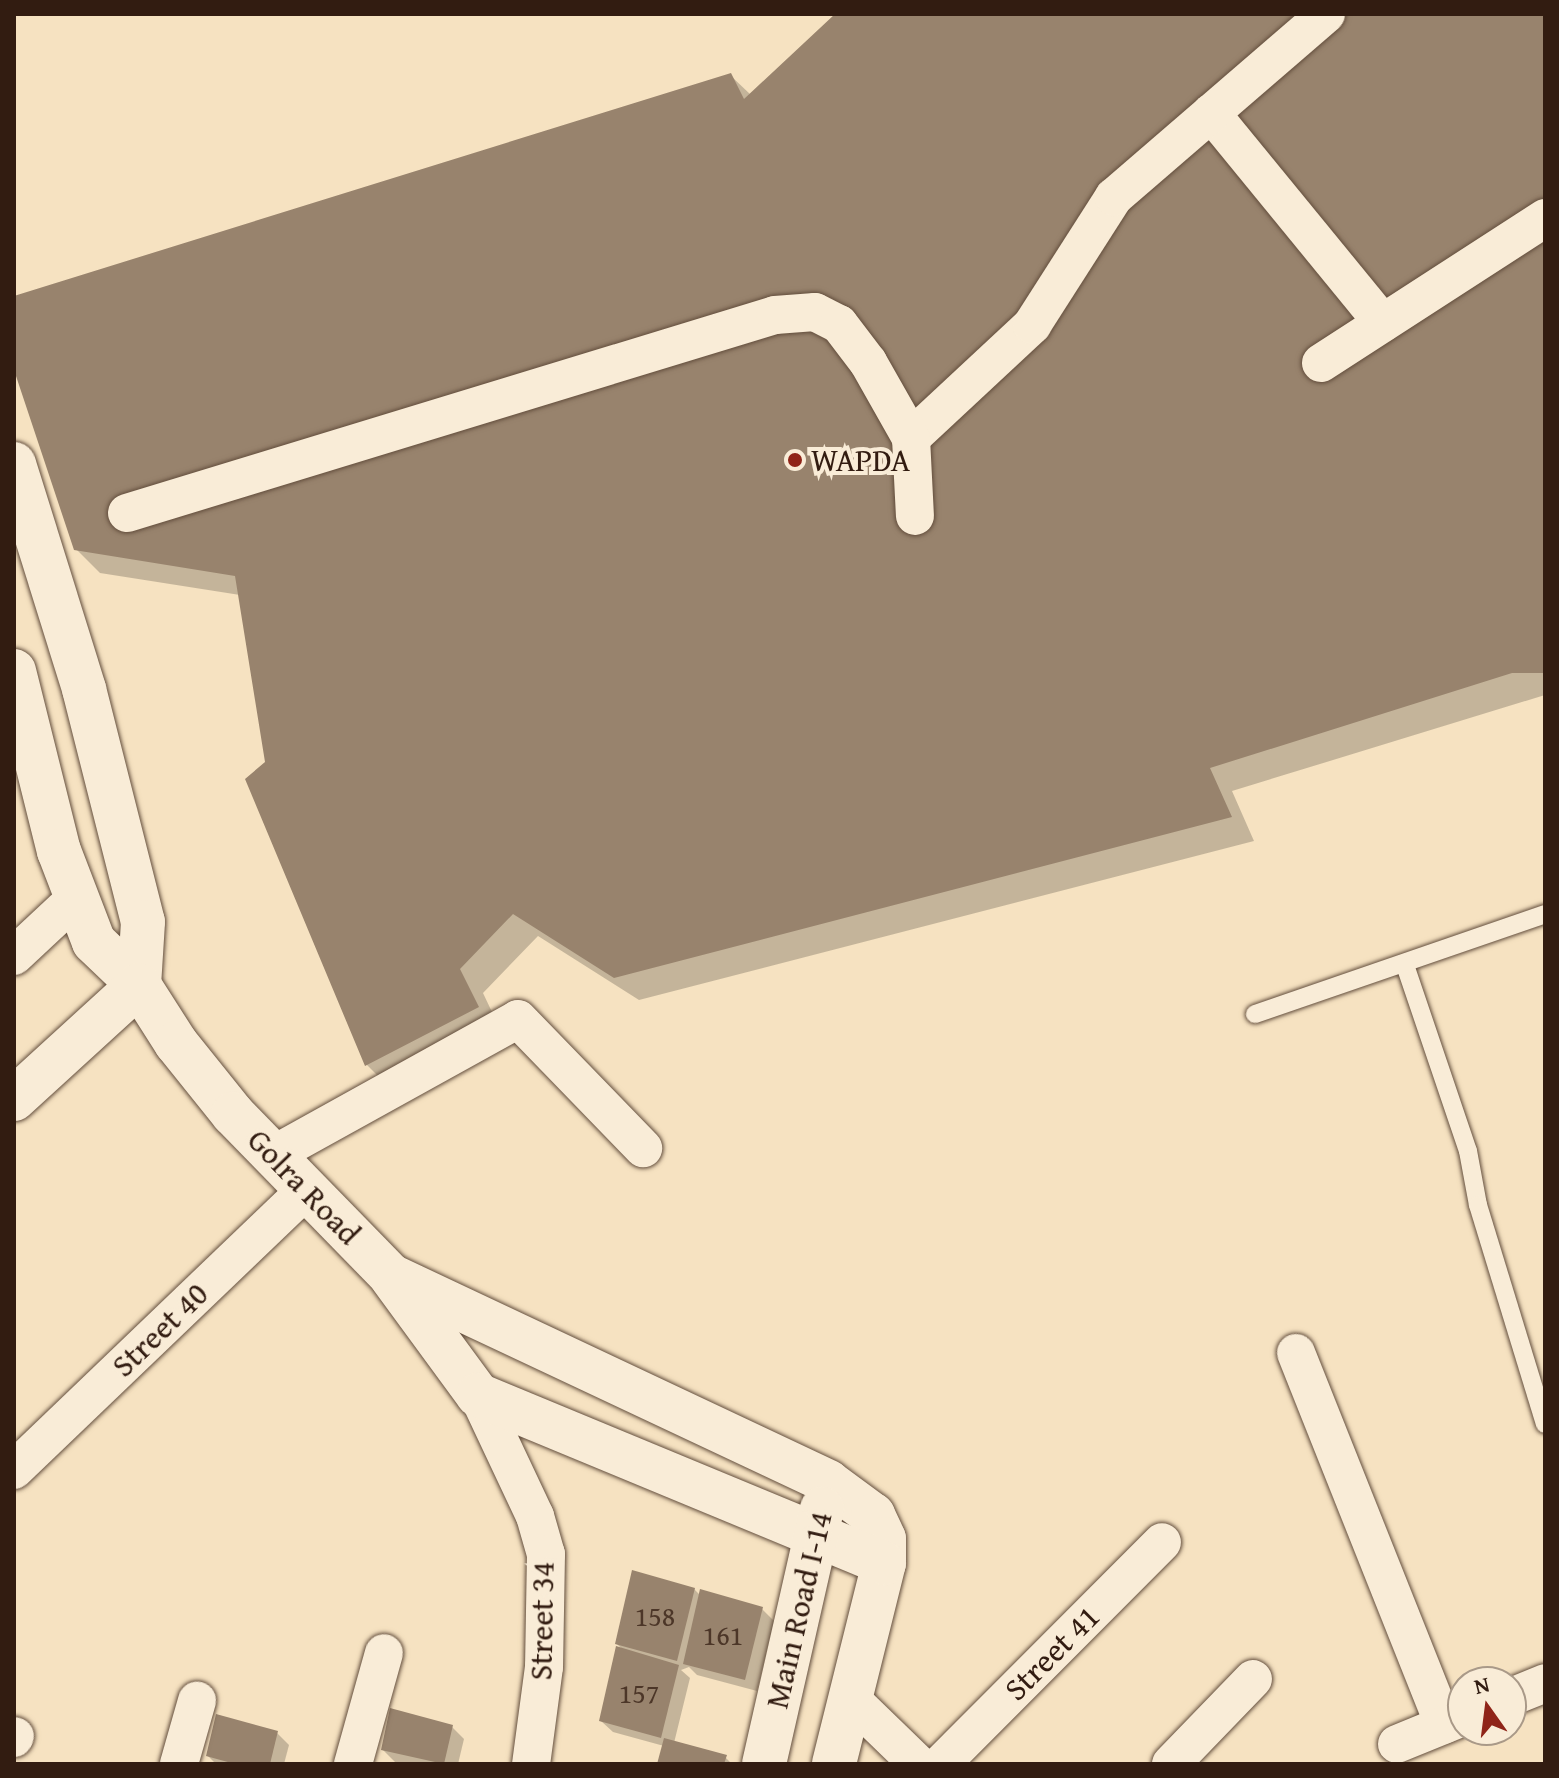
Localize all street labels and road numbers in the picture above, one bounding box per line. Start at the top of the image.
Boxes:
street label: Golra Road [239,1121,369,1253]
street label: Street 40 [104,1275,216,1385]
street label: Main Road I-14 [758,1508,840,1712]
street label: Street 34 [522,1561,562,1681]
street label: Street 41 [996,1597,1108,1709]

